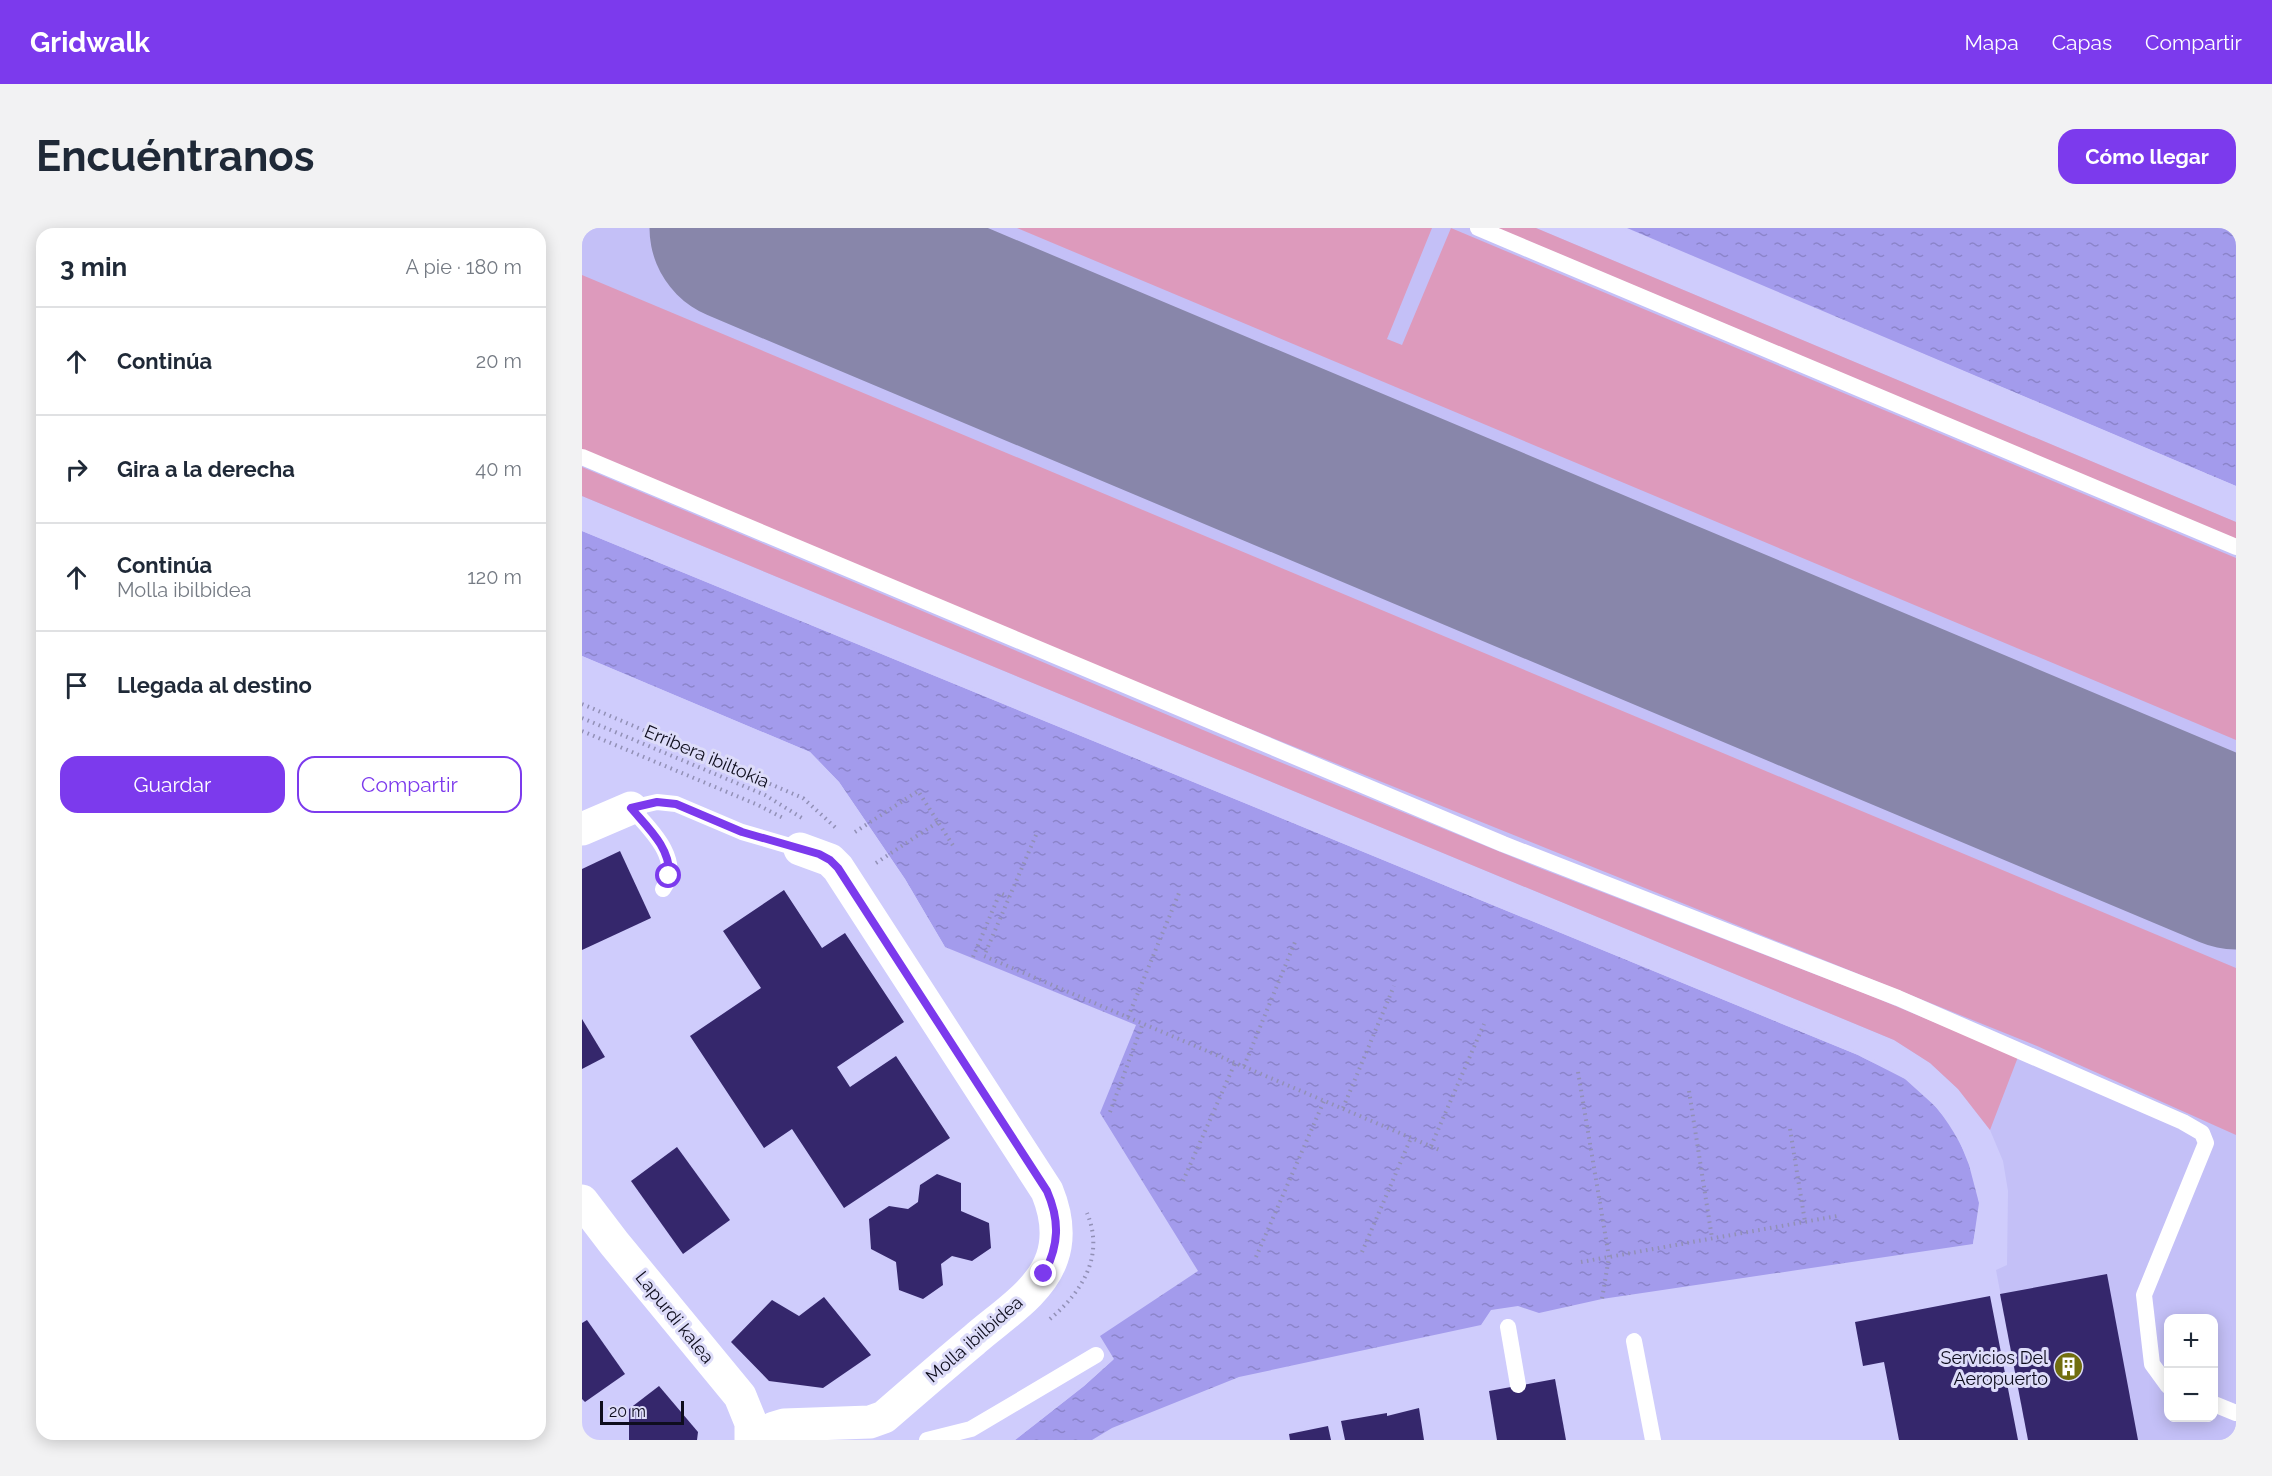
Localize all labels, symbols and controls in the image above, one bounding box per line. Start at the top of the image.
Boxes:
text: Gridwalk [30,26,150,59]
text: Mapa [1964,30,2019,55]
text: Capas [2052,30,2112,55]
text: Compartir [2145,30,2242,55]
button: Cómo llegar [2058,129,2236,184]
text: Encuéntranos [36,132,315,181]
text: 3 min [60,252,127,282]
text: A pie · 180 m [405,255,522,279]
icon: ahead [60,345,93,378]
text: Continúa [117,348,212,374]
text: 20 m [476,349,522,373]
icon: right [60,453,93,486]
text: Gira a la derecha [117,456,295,482]
text: 40 m [475,457,522,481]
text: Continúa [117,552,212,578]
icon: ahead [60,561,93,594]
text: 120 m [467,565,522,589]
text: Molla ibilbidea [117,578,251,602]
icon: arrive [60,669,93,702]
text: Llegada al destino [117,672,312,698]
street label: Erribera ibiltokia [641,720,773,792]
button: Guardar [60,756,285,813]
button: Compartir [297,756,522,813]
route start [655,862,681,888]
route end [1030,1260,1056,1286]
street label: Lapurdi kalea [631,1267,719,1367]
street label: Molla ibilbidea [921,1291,1027,1387]
map controls [2164,1314,2218,1422]
button: + [2164,1314,2218,1368]
place label: Servicios Del Aeropuerto [1941,1347,2048,1389]
building icon: Servicios Del Aeropuerto [2053,1351,2085,1383]
button: − [2164,1368,2218,1422]
scale bar [600,1398,684,1426]
text: 20 m [609,1402,646,1421]

